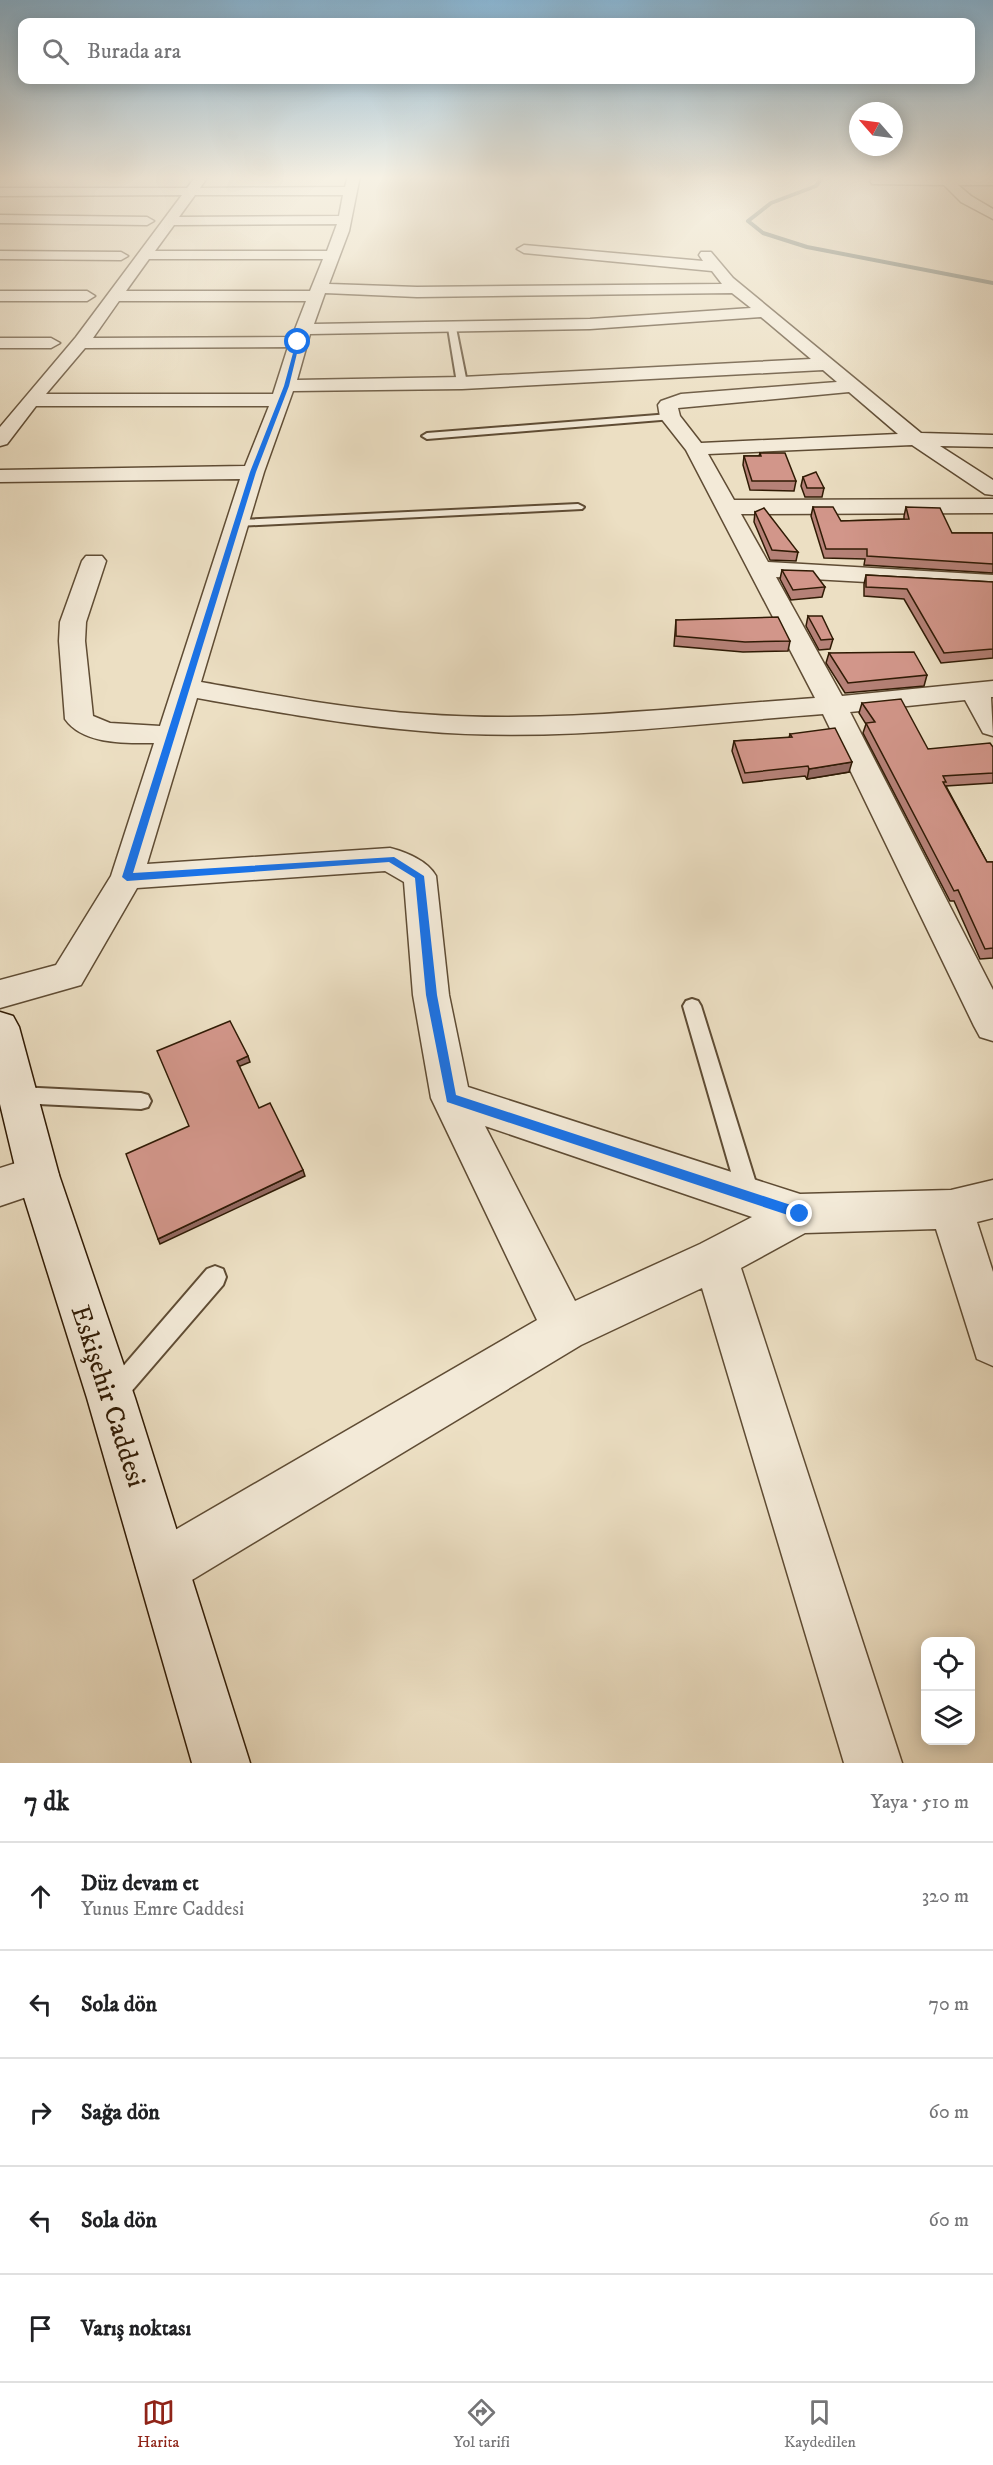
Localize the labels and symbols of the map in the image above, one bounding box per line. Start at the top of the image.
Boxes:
north arrow [849,102,903,156]
route start [284,328,310,354]
route end [786,1200,812,1226]
street label: Eskişehir Caddesi [63,1301,153,1492]

